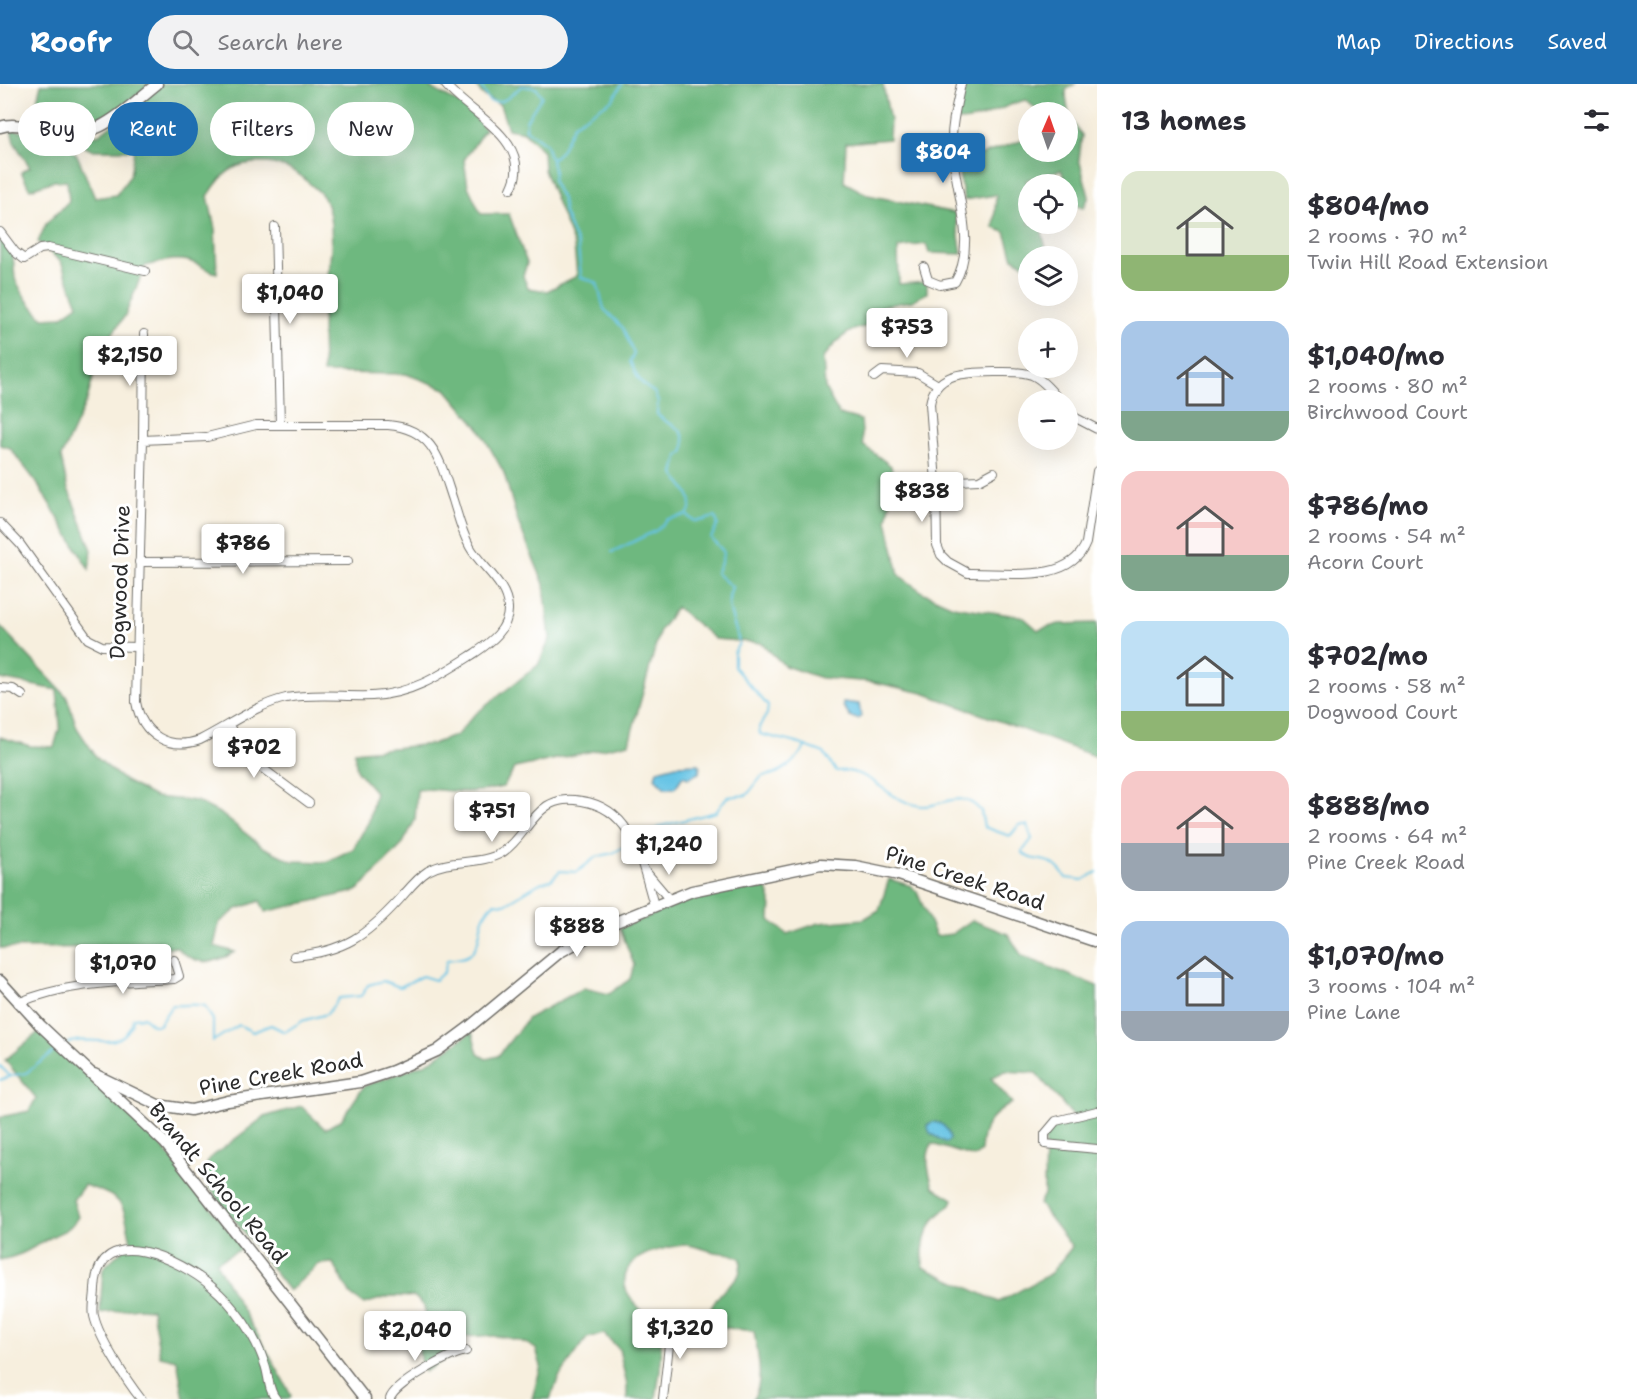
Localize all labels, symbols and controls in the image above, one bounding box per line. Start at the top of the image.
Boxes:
search box [148,15,568,69]
text: Roofr [30,23,112,61]
icon: search [169,26,202,59]
text: Search here [217,28,343,57]
text: Map [1336,28,1381,56]
text: Directions [1414,28,1514,56]
text: Saved [1547,28,1607,56]
chip: Buy [18,102,96,156]
chip: Rent [108,102,198,156]
chip: Filters [210,102,315,156]
chip: New [327,102,414,156]
north arrow [1018,102,1078,162]
map controls [1018,102,1078,450]
text: 13 homes [1121,103,1247,138]
icon: filters [1580,104,1613,137]
pin: $804 [907,133,979,184]
text: $804 [915,139,971,165]
button: locate [1018,174,1078,234]
text: $804/mo [1307,188,1429,223]
icon: home [1169,195,1241,267]
text: 2 rooms · 70 m² [1307,223,1468,249]
button: layers [1018,246,1078,306]
text: Twin Hill Road Extension [1307,249,1548,275]
pin: $1,040 [241,274,339,325]
text: $1,040 [256,280,324,306]
pin: $753 [871,308,943,359]
text: $753 [880,314,934,340]
button: + [1018,318,1078,378]
pin: $2,150 [81,336,179,387]
text: $1,040/mo [1307,338,1445,373]
text: $2,150 [97,342,163,368]
icon: home [1169,345,1241,417]
text: 2 rooms · 80 m² [1307,373,1468,399]
button: − [1018,390,1078,450]
text: Birchwood Court [1307,399,1468,425]
pin: $838 [886,472,958,523]
text: $838 [894,478,950,504]
text: $786/mo [1307,488,1429,523]
icon: home [1169,495,1241,567]
street label: Dogwood Drive [103,504,137,660]
text: 2 rooms · 54 m² [1307,523,1466,549]
pin: $786 [207,524,279,575]
text: $786 [215,530,271,556]
text: Acorn Court [1307,549,1424,575]
text: $702/mo [1307,638,1428,673]
icon: home [1169,645,1241,717]
text: 2 rooms · 58 m² [1307,673,1466,699]
text: Dogwood Court [1307,699,1458,725]
pin: $702 [218,728,290,779]
text: $702 [227,734,281,760]
text: $888/mo [1307,788,1430,823]
pin: $751 [456,792,528,843]
icon: home [1169,795,1241,867]
text: $751 [468,798,516,824]
text: 2 rooms · 64 m² [1307,823,1467,849]
pin: $1,240 [620,825,718,876]
text: $1,240 [635,831,703,857]
street label: Pine Creek Road [882,839,1048,917]
text: Pine Creek Road [1307,849,1465,875]
pin: $888 [541,907,613,958]
text: $888 [549,913,605,939]
text: $1,070/mo [1307,938,1444,973]
pin: $1,070 [74,944,172,995]
icon: home [1169,945,1241,1017]
text: $1,070 [89,950,157,976]
text: 3 rooms · 104 m² [1307,973,1475,999]
text: Pine Lane [1307,999,1401,1025]
street label: Pine Creek Road [197,1046,365,1102]
street label: Brandt School Road [142,1097,294,1269]
pin: $1,320 [631,1309,729,1360]
pin: $2,040 [366,1311,464,1362]
text: $1,320 [646,1315,714,1341]
text: $2,040 [378,1317,452,1343]

